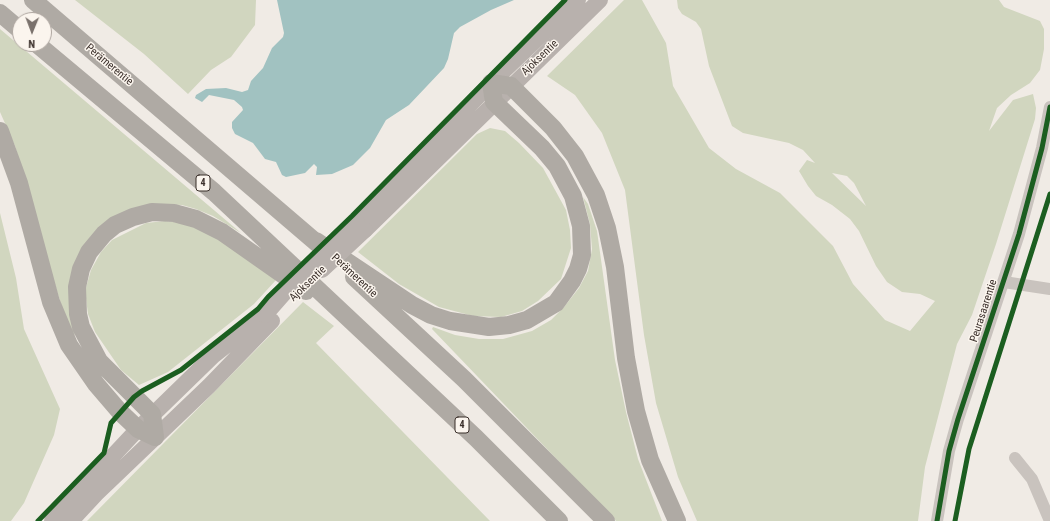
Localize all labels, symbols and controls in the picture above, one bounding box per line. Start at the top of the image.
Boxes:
north arrow [12,12,52,52]
text: N [28,37,35,50]
street label: Ajoksentie [519,37,561,79]
street label: Perämerentie [83,41,135,89]
road number: 4 [196,175,210,191]
street label: Perämerentie [328,251,380,301]
street label: Ajoksentie [287,263,329,305]
street label: Peurasaarentie [968,278,1000,344]
road number: 4 [455,417,469,433]

